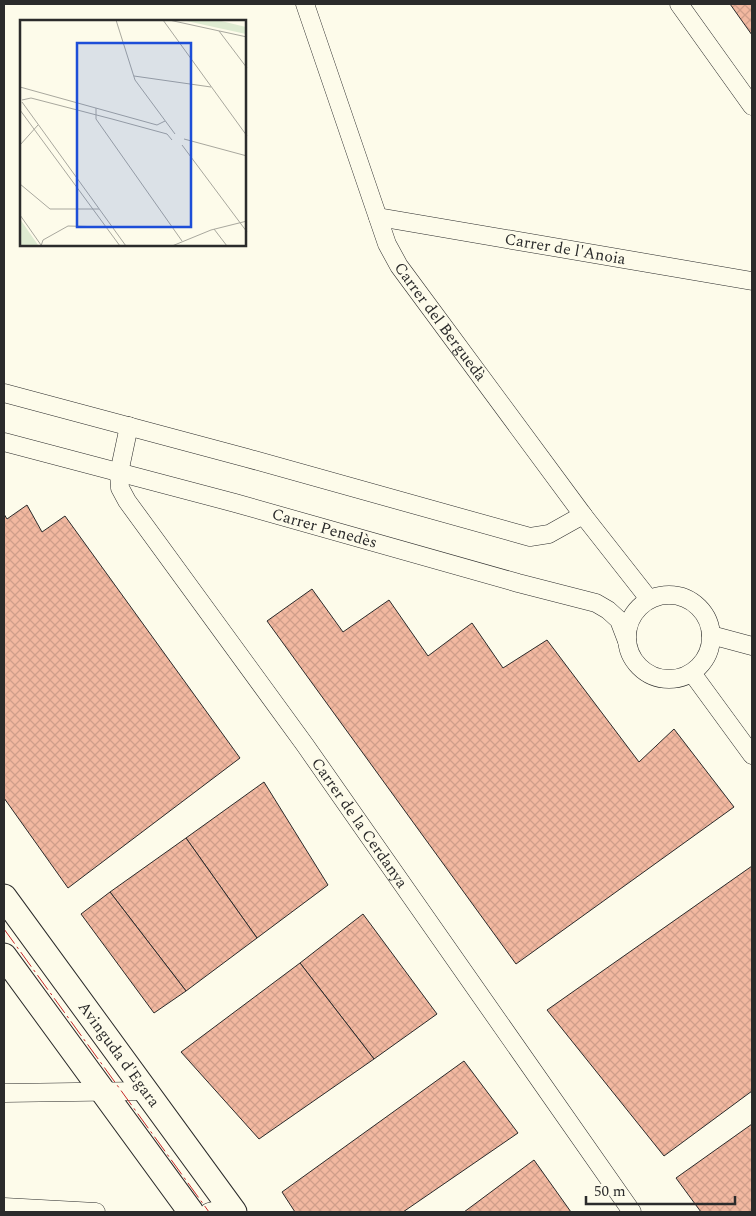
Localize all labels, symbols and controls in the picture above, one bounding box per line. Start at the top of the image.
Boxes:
inset map [20,20,246,246]
street label: Carrer de l'Anoia [503,227,628,271]
street label: Carrer del Berguedà [388,257,492,386]
street label: Carrer Penedès [269,502,380,555]
street label: Carrer de la Cerdanya [305,753,414,893]
street label: Avinguda d'Egara [72,997,166,1113]
scale bar [586,1174,735,1206]
text: 50 m [594,1180,626,1203]

